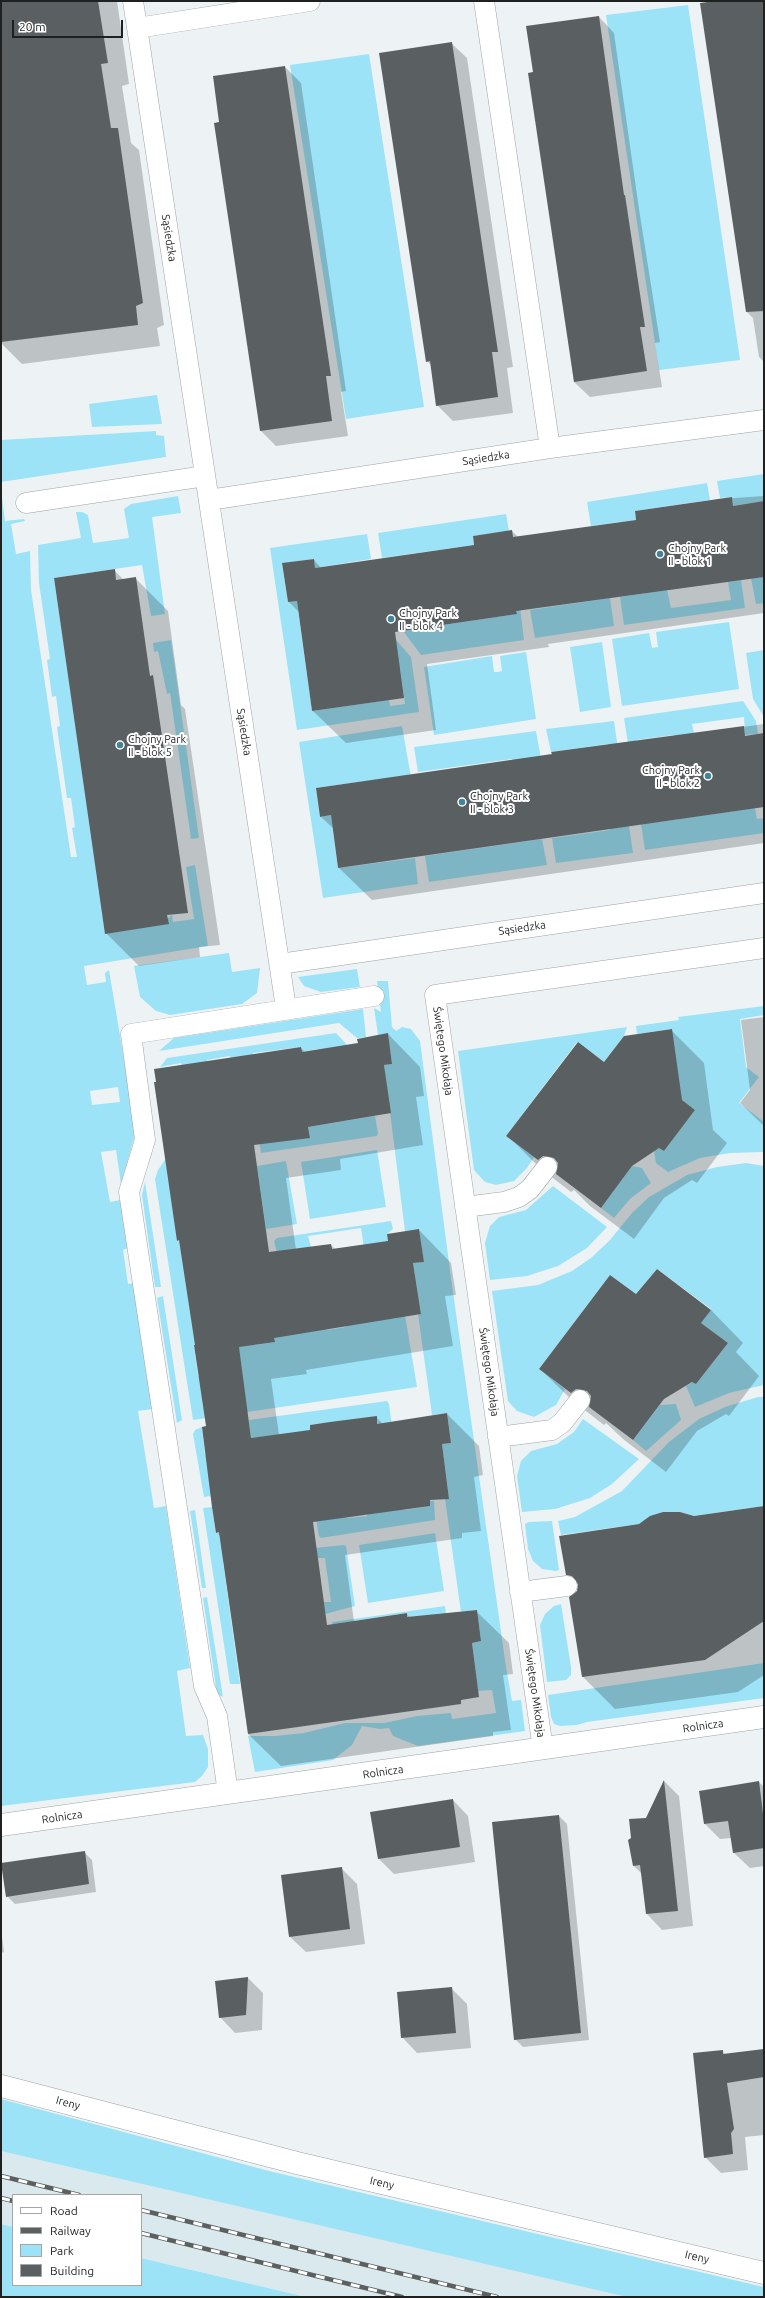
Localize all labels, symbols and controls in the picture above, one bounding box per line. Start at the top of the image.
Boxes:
scale bar [14,12,125,38]
text: 20 m [19,20,46,33]
street label: Sąsiedzka [159,213,179,263]
street label: Sąsiedzka [461,448,511,468]
place label: Chojny Park II - blok 1 [668,541,726,567]
marker: Chojny Park II - blok 1 [655,549,665,559]
place label: Chojny Park II - blok 4 [399,606,457,632]
marker: Chojny Park II - blok 4 [386,614,396,624]
street label: Sąsiedzka [234,707,254,757]
place label: Chojny Park II - blok 5 [128,732,186,758]
marker: Chojny Park II - blok 5 [115,740,125,750]
place label: Chojny Park II - blok 2 [642,763,700,789]
marker: Chojny Park II - blok 2 [703,771,713,781]
place label: Chojny Park II - blok 3 [470,789,528,815]
marker: Chojny Park II - blok 3 [457,797,467,807]
street label: Sąsiedzka [497,918,547,938]
street label: Świętego Mikołaja [430,1006,456,1096]
street label: Świętego Mikołaja [476,1327,502,1417]
street label: Świętego Mikołaja [522,1648,548,1738]
street label: Rolnicza [682,1717,724,1735]
street label: Rolnicza [362,1763,404,1781]
street label: Rolnicza [41,1808,83,1826]
street label: Ireny [54,2093,82,2113]
street label: Ireny [369,2174,395,2192]
legend [12,2194,142,2286]
text: Road [50,2204,78,2217]
text: Railway [50,2224,91,2237]
text: Park [50,2244,74,2257]
street label: Ireny [684,2248,710,2266]
text: Building [50,2264,94,2277]

